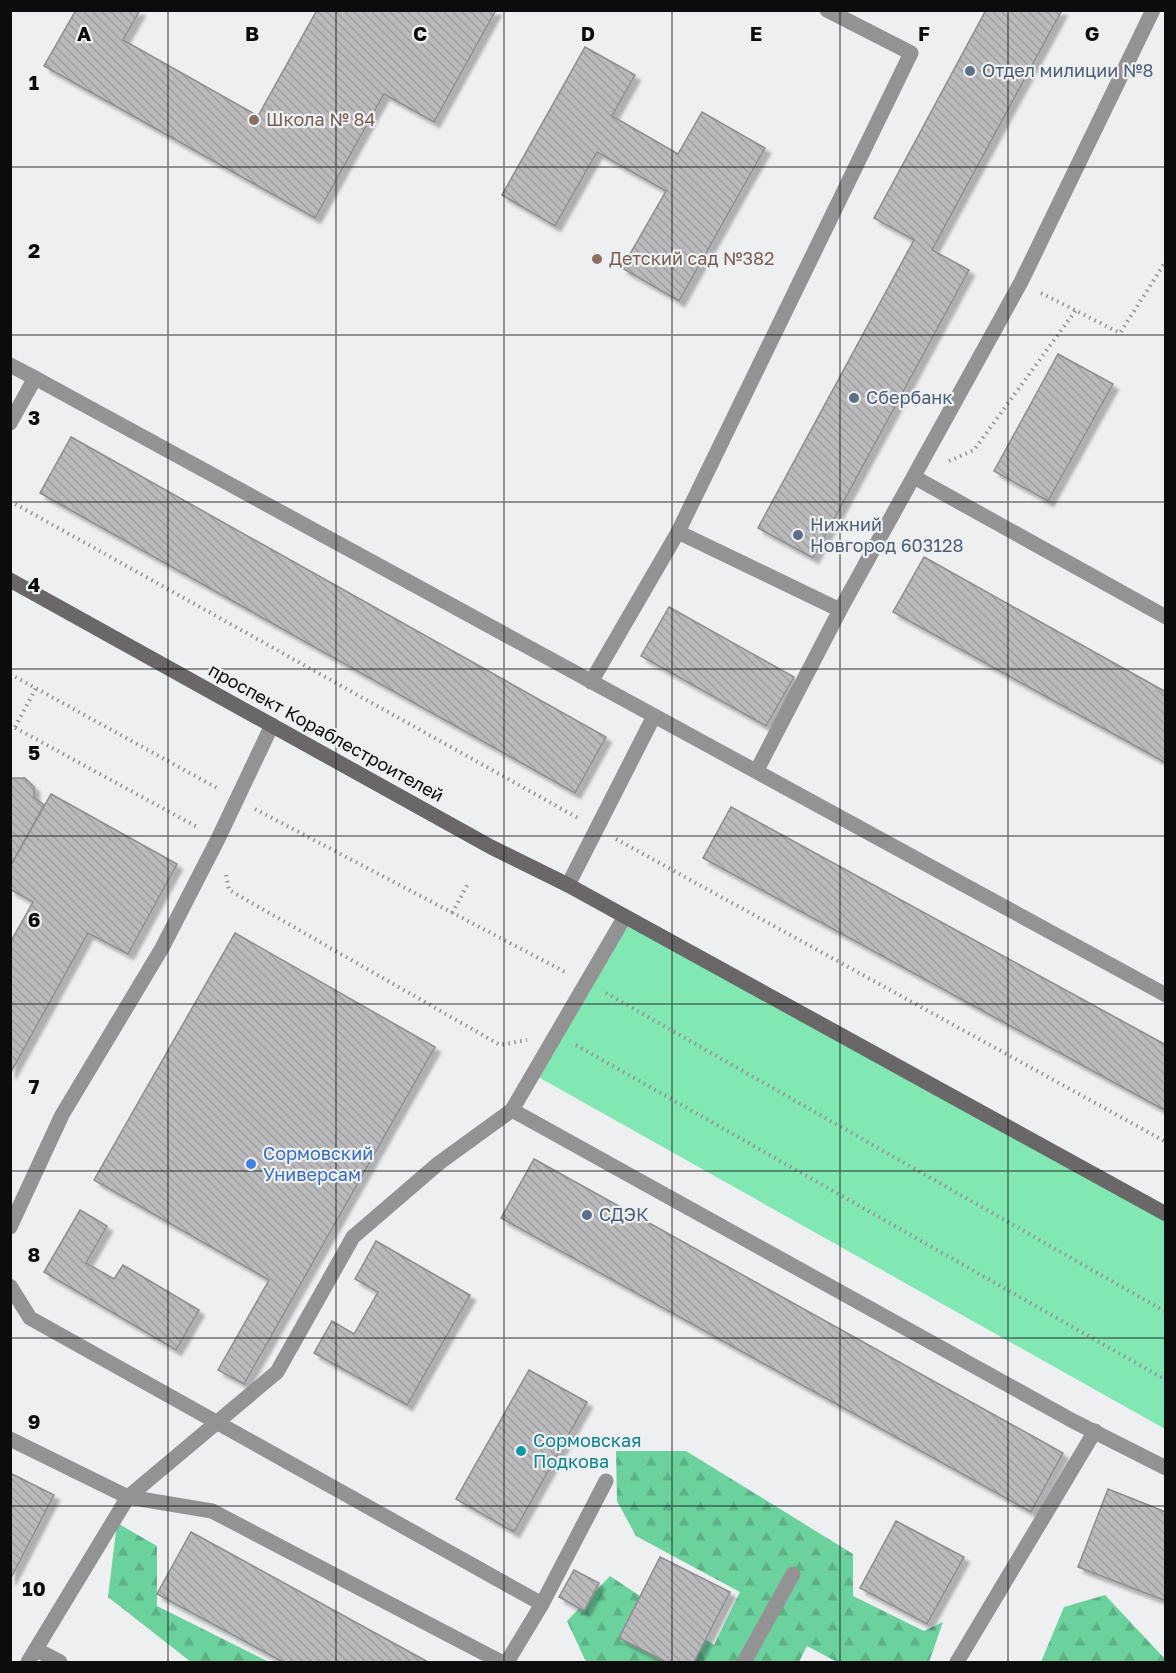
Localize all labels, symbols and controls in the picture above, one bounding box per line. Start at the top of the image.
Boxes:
text: A [77,21,91,45]
text: B [245,21,259,45]
text: C [413,21,427,45]
text: D [581,21,595,45]
text: E [750,21,762,45]
text: F [918,21,930,45]
text: G [1085,21,1099,45]
place label: Отдел милиции №8 [982,59,1153,81]
marker: Отдел милиции №8 [963,64,977,78]
text: 1 [29,70,39,94]
place label: Школа № 84 [266,108,375,130]
marker: Школа № 84 [247,113,261,127]
text: 2 [28,238,40,262]
place label: Детский сад №382 [609,247,775,269]
marker: Детский сад №382 [590,252,604,266]
place label: Сбербанк [866,386,953,408]
marker: Сбербанк [847,391,861,405]
text: 3 [28,405,40,429]
place label: Нижний Новгород 603128 [810,513,963,556]
marker: Нижний Новгород 603128 [791,528,805,542]
text: 4 [28,572,40,596]
street label: проспект Кораблестроителей [205,658,448,806]
text: 5 [28,740,40,764]
text: 6 [28,907,40,931]
text: 7 [29,1074,40,1098]
place label: Сормовский Универсам [263,1142,373,1185]
marker: Сормовский Универсам [244,1157,258,1171]
place label: СДЭК [599,1203,649,1225]
marker: СДЭК [580,1208,594,1222]
text: 8 [28,1242,40,1266]
text: 9 [28,1409,40,1433]
place label: Сормовская Подкова [533,1429,641,1472]
marker: Сормовская Подкова [514,1444,528,1458]
text: 10 [22,1576,46,1600]

